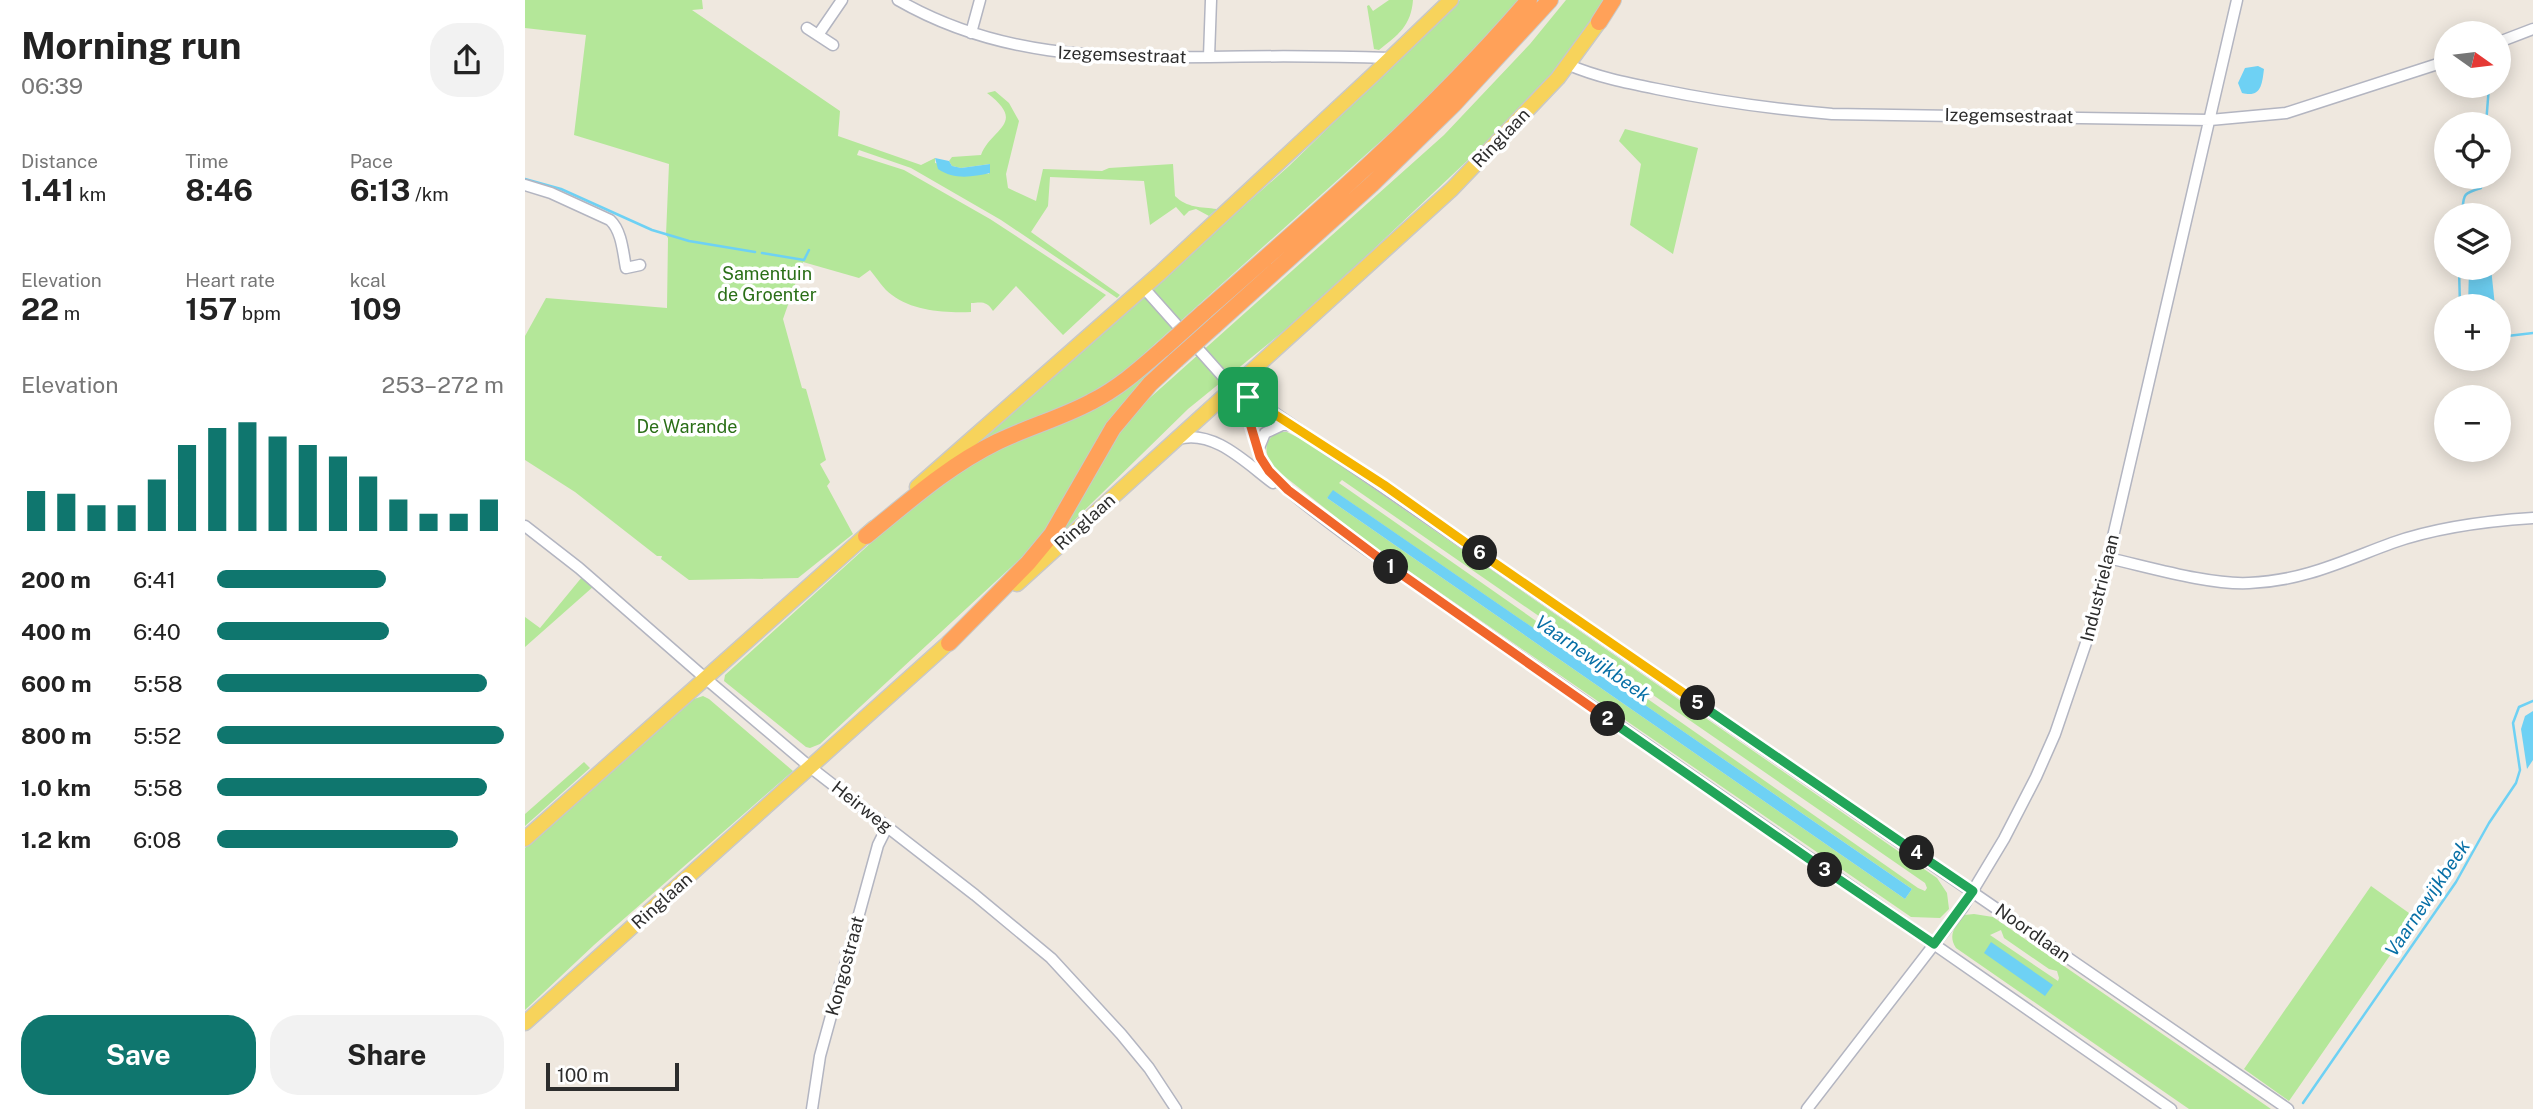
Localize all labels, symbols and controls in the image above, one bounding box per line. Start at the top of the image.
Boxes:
north arrow [2434,21,2511,98]
map controls [2434,21,2511,462]
text: Morning run [21,23,242,68]
button: share [430,23,504,97]
street label: Izegemsestraat [1057,42,1187,67]
text: 06:39 [21,72,83,99]
street label: Ringlaan [1467,104,1534,172]
street label: Izegemsestraat [1944,104,2074,127]
button: locate [2434,112,2511,189]
text: Distance [21,150,98,172]
text: Time [185,150,229,172]
text: Pace [350,150,393,172]
text: 1.41 [21,172,74,208]
text: 8:46 [185,172,253,208]
text: 6:13 [350,172,410,208]
text: km [74,183,106,205]
text: /km [410,183,449,205]
button: layers [2434,203,2511,280]
park label: Samentuin de Groenter [717,263,817,305]
text: Elevation [21,269,102,291]
text: Heart rate [185,269,275,291]
text: kcal [350,269,386,291]
text: 22 [21,291,59,327]
text: 157 [185,291,237,327]
text: 109 [350,291,402,327]
button: + [2434,294,2511,371]
text: m [59,302,80,324]
text: bpm [237,302,281,324]
pin [1218,367,1278,427]
text: Elevation [21,371,119,398]
text: 253–272 m [381,371,504,398]
icon: arrive [1229,378,1267,416]
button: − [2434,385,2511,462]
park label: De Warande [637,416,737,437]
street label: Ringlaan [1050,489,1119,554]
street label: Industrielaan [2076,532,2123,644]
pin: 6 [1462,536,1497,570]
text: 6 [1473,541,1486,563]
pin: 1 [1373,550,1409,584]
text: 1 [1386,555,1395,577]
text: 200 m [21,566,91,593]
text: 6:41 [133,566,176,593]
water label: Vaarnewijkbeek [1531,610,1655,706]
text: 400 m [21,618,91,645]
text: 6:40 [133,618,181,645]
text: 600 m [21,670,91,697]
text: 5:58 [133,670,183,697]
pin: 5 [1681,686,1715,720]
text: 5 [1691,691,1704,713]
pin: 2 [1591,702,1625,736]
text: 2 [1601,707,1614,729]
text: 800 m [21,722,92,749]
text: 5:52 [133,722,181,749]
text: 1.0 km [21,774,91,801]
text: 5:58 [133,774,183,801]
street label: Heirweg [828,776,897,837]
text: 1.2 km [21,826,91,853]
text: 6:08 [133,826,181,853]
water label: Vaarnewijkbeek [2380,835,2474,960]
pin: 4 [1899,836,1935,870]
text: 4 [1910,841,1923,863]
pin: 3 [1807,852,1843,888]
text: 3 [1818,858,1831,880]
street label: Ringlaan [627,868,696,933]
street label: Noordlaan [1992,899,2075,966]
street label: Kongostraat [821,914,868,1018]
button: Save [21,1015,256,1095]
button: Share [270,1015,504,1095]
scale bar [546,1060,679,1092]
text: 100 m [557,1064,609,1086]

